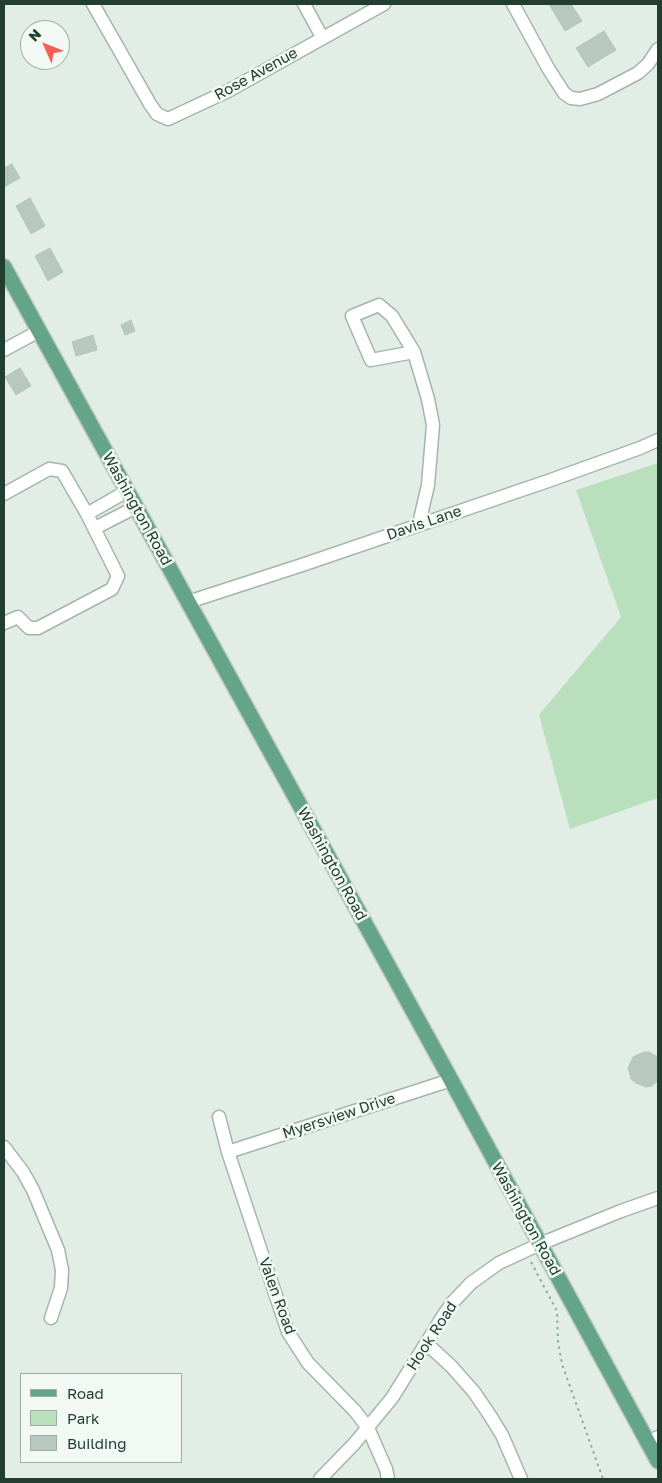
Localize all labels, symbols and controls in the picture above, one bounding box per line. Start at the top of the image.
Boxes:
north arrow [20,20,70,70]
text: N [25,25,44,45]
street label: Rose Avenue [211,44,301,104]
street label: Washington Road [98,449,176,569]
street label: Davis Lane [384,502,464,544]
street label: Washington Road [293,804,371,924]
street label: Myersview Drive [280,1089,398,1143]
street label: Washington Road [487,1159,565,1279]
street label: Valen Road [255,1255,299,1337]
street label: Hook Road [403,1298,461,1374]
legend [20,1373,182,1463]
text: Road [67,1384,104,1402]
text: Park [67,1409,99,1427]
text: Building [67,1434,127,1452]

